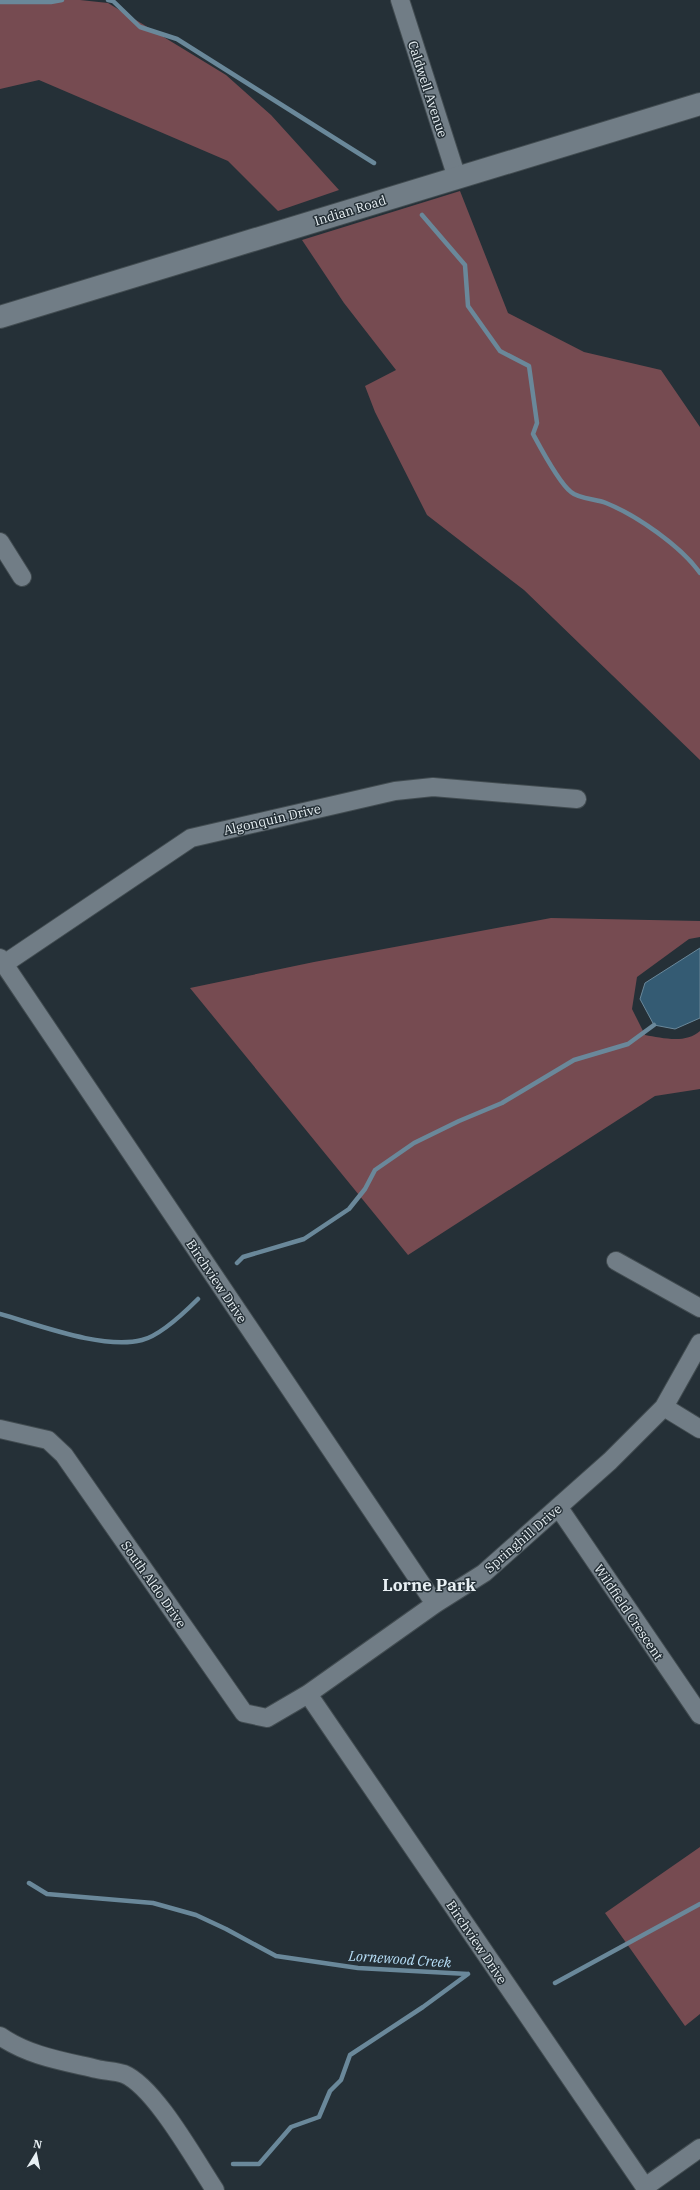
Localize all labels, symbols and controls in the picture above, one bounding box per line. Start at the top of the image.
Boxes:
street label: Caldwell Avenue [404,39,451,140]
street label: Indian Road [312,191,388,229]
street label: Algonquin Drive [222,800,322,839]
street label: Birchview Drive [182,1236,251,1326]
street label: Springhill Drive [481,1500,565,1576]
street label: South Aldo Drive [117,1537,190,1631]
street label: Wildfield Crescent [590,1561,667,1664]
district label: Lorne Park [382,1574,476,1596]
street label: Birchview Drive [442,1897,511,1987]
water label: Lornewood Creek [347,1946,452,1972]
north arrow [16,2134,56,2174]
text: N [32,2137,44,2152]

